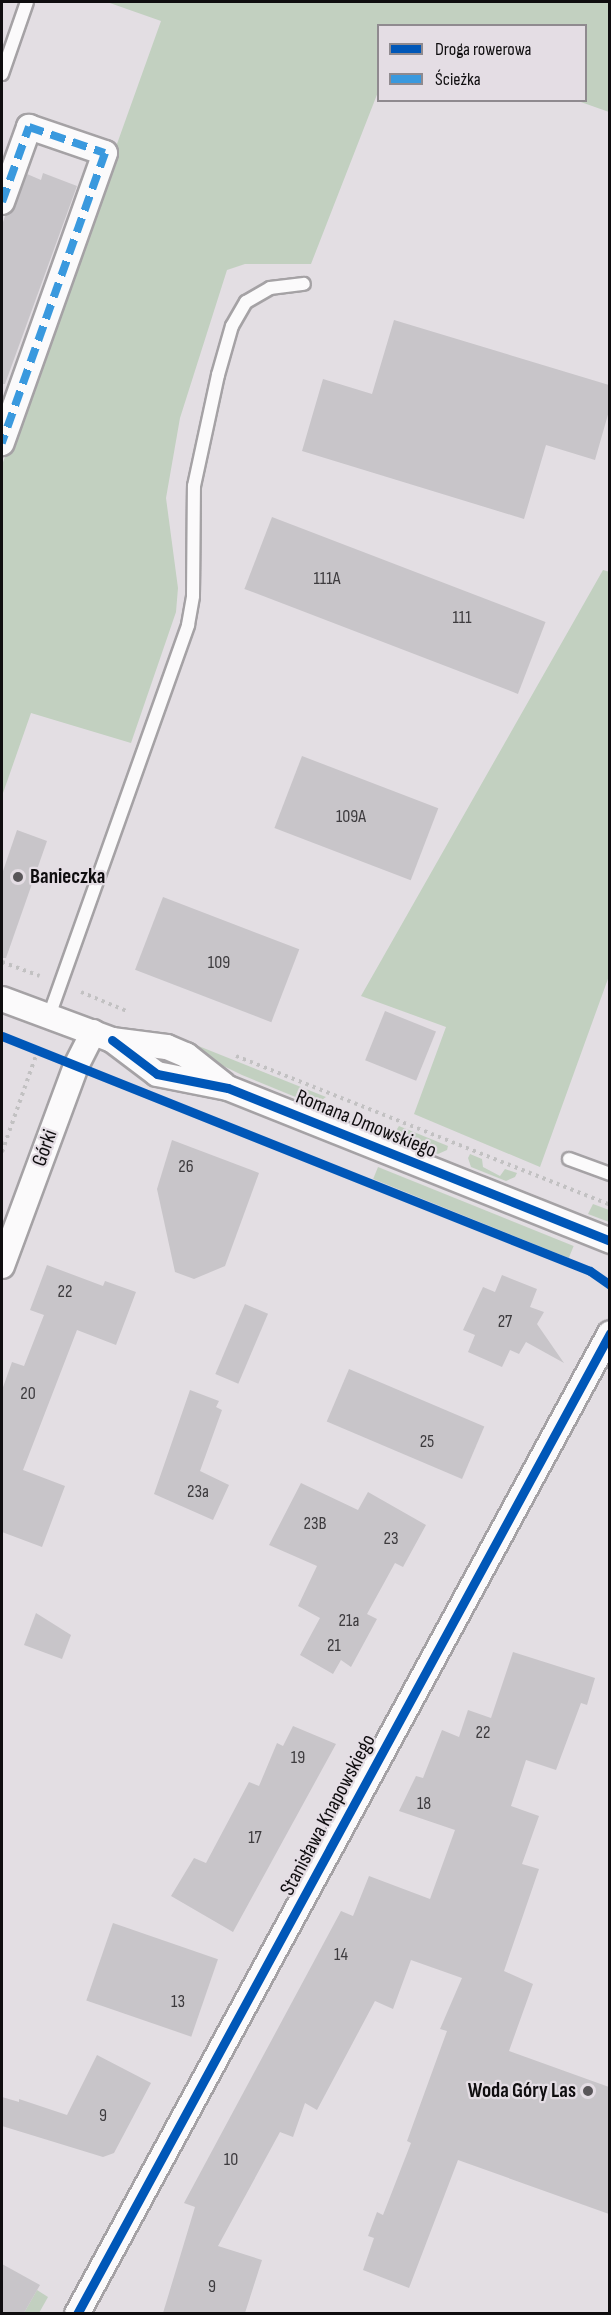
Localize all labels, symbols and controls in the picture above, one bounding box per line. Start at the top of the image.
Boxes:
legend [377,24,587,102]
text: Droga rowerowa [435,39,532,60]
text: Ścieżka [435,69,481,90]
house number: 111A [314,568,340,590]
house number: 111 [453,607,471,629]
house number: 109A [336,806,366,828]
place label: Banieczka [30,864,105,890]
marker: Banieczka [11,870,25,884]
house number: 109 [208,952,230,974]
street label: Romana Dmowskiego [292,1084,440,1164]
street label: Górki [27,1126,63,1170]
house number: 26 [178,1156,194,1178]
house number: 22 [58,1281,72,1303]
house number: 27 [498,1311,512,1333]
house number: 20 [20,1383,36,1405]
house number: 25 [420,1431,434,1453]
house number: 23a [187,1481,209,1503]
house number: 23B [303,1513,327,1535]
house number: 23 [384,1528,398,1550]
house number: 21a [339,1610,359,1632]
house number: 21 [327,1635,341,1657]
house number: 22 [476,1722,490,1744]
street label: Stanisława Knapowskiego [275,1730,381,1900]
house number: 19 [291,1747,305,1769]
house number: 18 [417,1793,431,1815]
house number: 17 [248,1827,262,1849]
house number: 14 [334,1944,348,1966]
house number: 13 [171,1991,185,2013]
place label: Woda Góry Las [468,2078,576,2104]
marker: Woda Góry Las [581,2084,595,2098]
house number: 9 [99,2105,107,2127]
house number: 10 [224,2149,238,2171]
house number: 9 [208,2276,216,2298]

